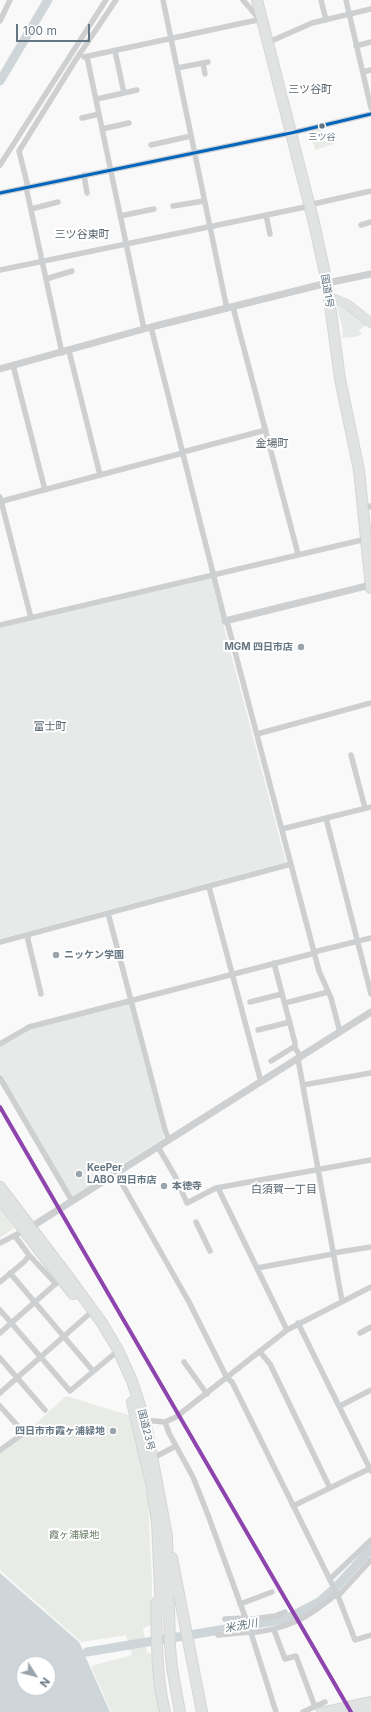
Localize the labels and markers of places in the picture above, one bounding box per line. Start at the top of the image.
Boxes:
marker: 三ツ谷 [317,121,327,131]
place label: 三ツ谷 [309,132,335,142]
place label: MGM 四日市店 [224,641,293,653]
marker: MGM 四日市店 [296,642,306,652]
place label: ニッケン学園 [64,949,124,961]
marker: ニッケン学園 [51,950,61,960]
place label: KeePer LABO 四日市店 [87,1162,157,1186]
marker: KeePer LABO 四日市店 [74,1169,84,1179]
place label: 本徳寺 [172,1180,202,1192]
marker: 本徳寺 [159,1181,169,1191]
place label: 四日市市霞ヶ浦緑地 [15,1425,105,1437]
marker: 四日市市霞ヶ浦緑地 [108,1426,118,1436]

